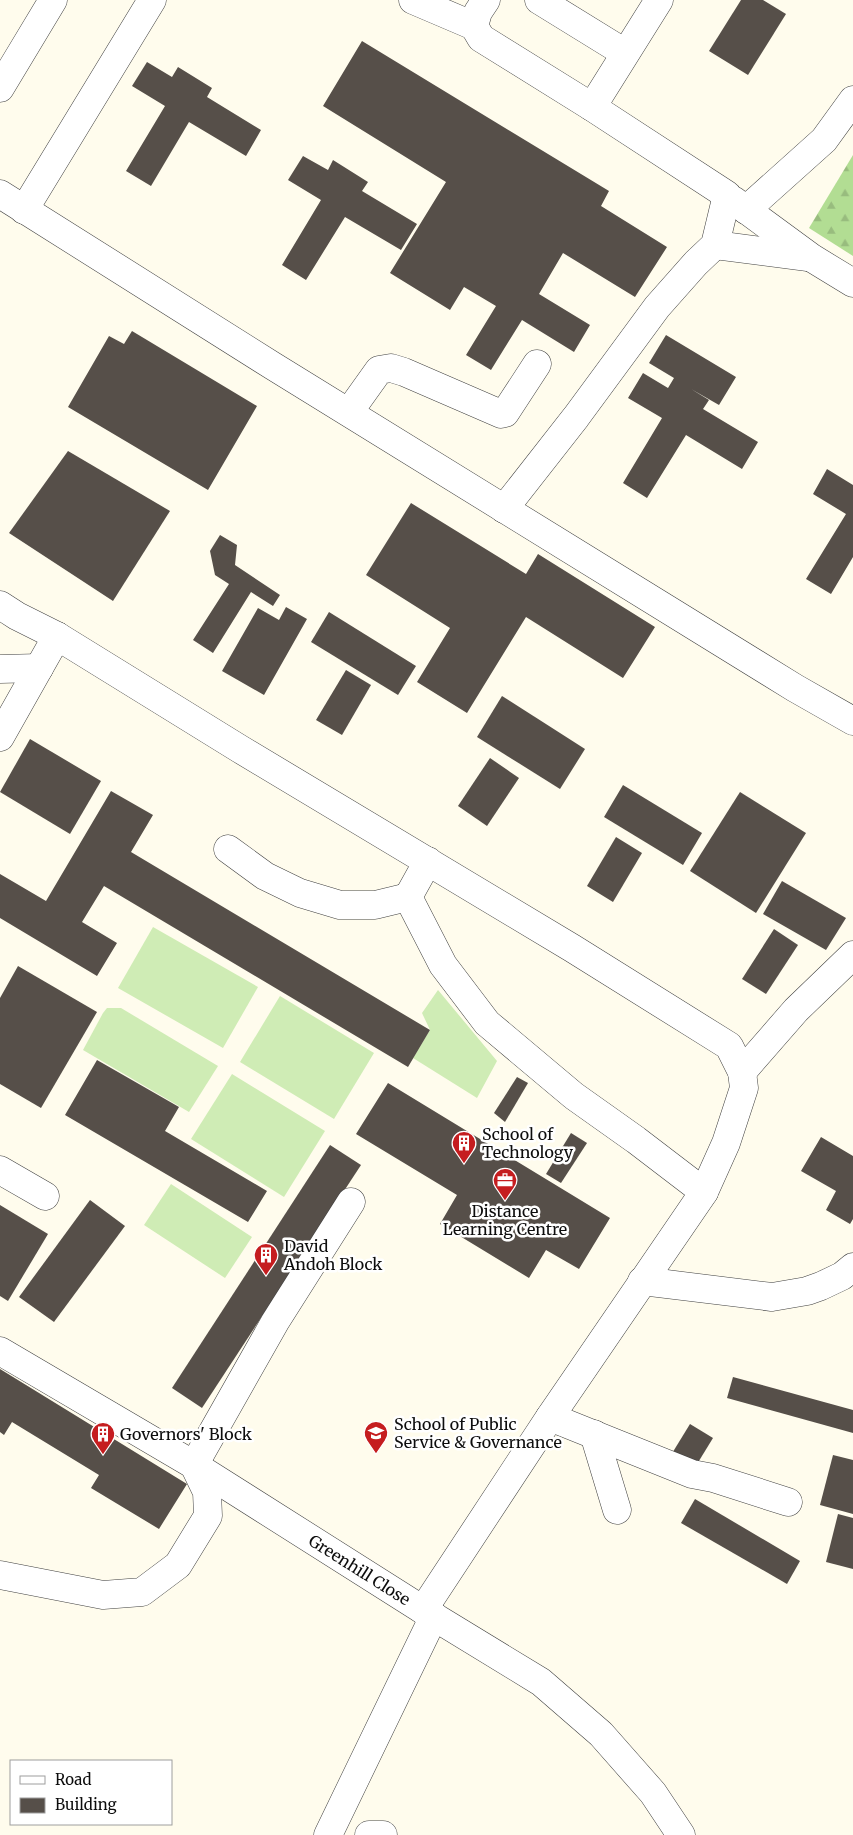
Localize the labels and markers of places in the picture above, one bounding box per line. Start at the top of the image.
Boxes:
place label: School of Technology [482,1124,574,1162]
building icon: School of Technology [451,1130,477,1164]
office icon: Distance Learning Centre [492,1167,518,1201]
place label: Distance Learning Centre [443,1201,567,1239]
place label: David Andoh Block [283,1236,383,1274]
building icon: David Andoh Block [253,1242,279,1276]
place label: School of Public Service & Governance [394,1414,562,1452]
school or university icon: School of Public Service & Governance [363,1420,389,1454]
building icon: Governors' Block [90,1421,116,1455]
place label: Governors' Block [120,1424,253,1444]

